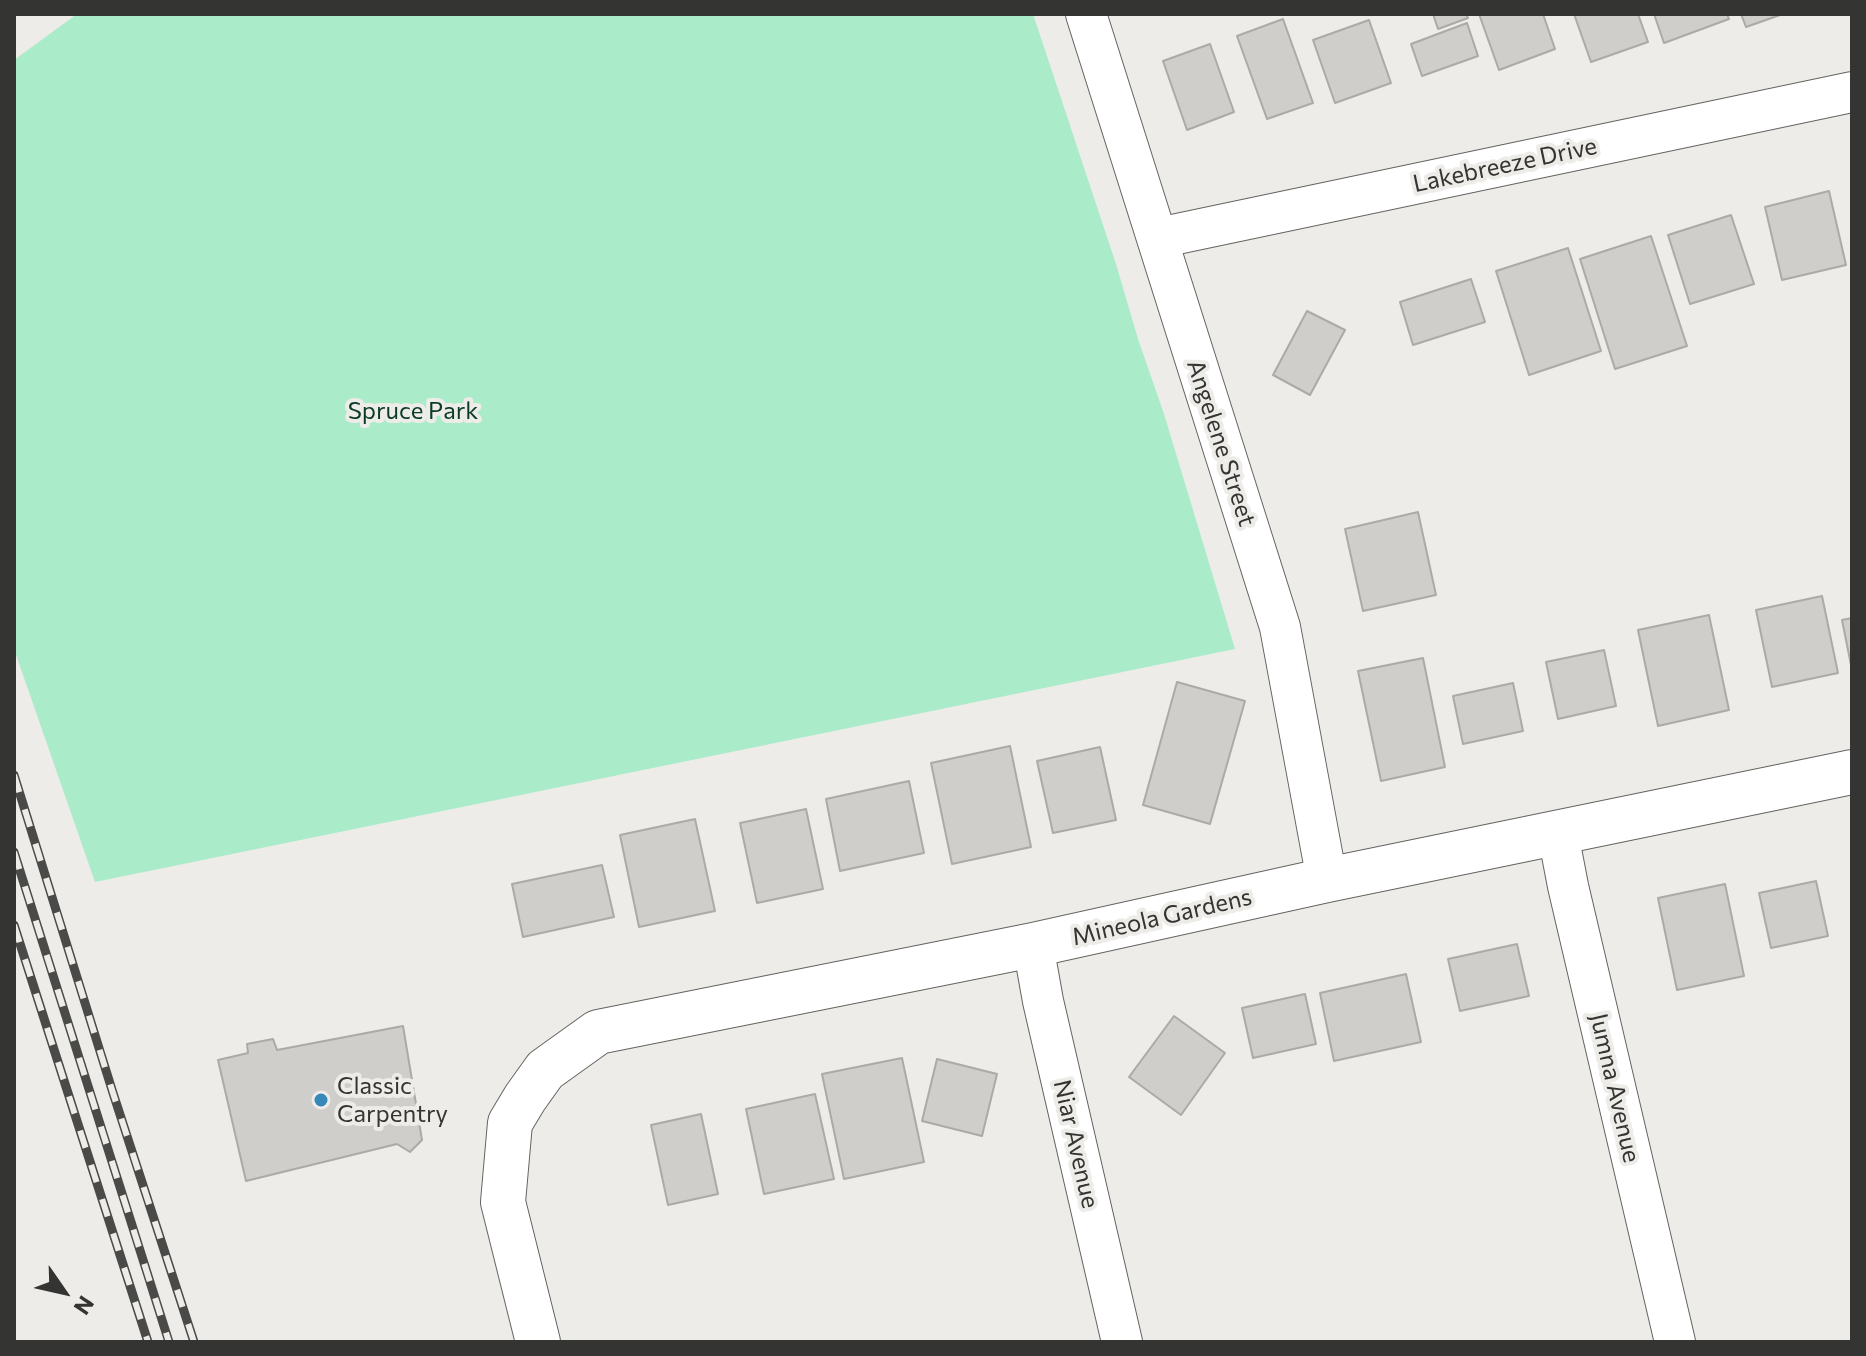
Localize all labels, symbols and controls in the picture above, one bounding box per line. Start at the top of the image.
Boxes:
street label: Lakebreeze Drive [1410,131,1600,199]
street label: Angelene Street [1181,356,1261,530]
park label: Spruce Park [348,397,478,425]
street label: Mineola Gardens [1069,882,1255,952]
street label: Jumna Avenue [1584,1011,1646,1165]
place label: Classic Carpentry [337,1072,448,1128]
street label: Niar Avenue [1047,1077,1105,1211]
marker: Classic Carpentry [312,1091,330,1109]
north arrow [24,1252,104,1332]
text: N [69,1291,100,1320]

